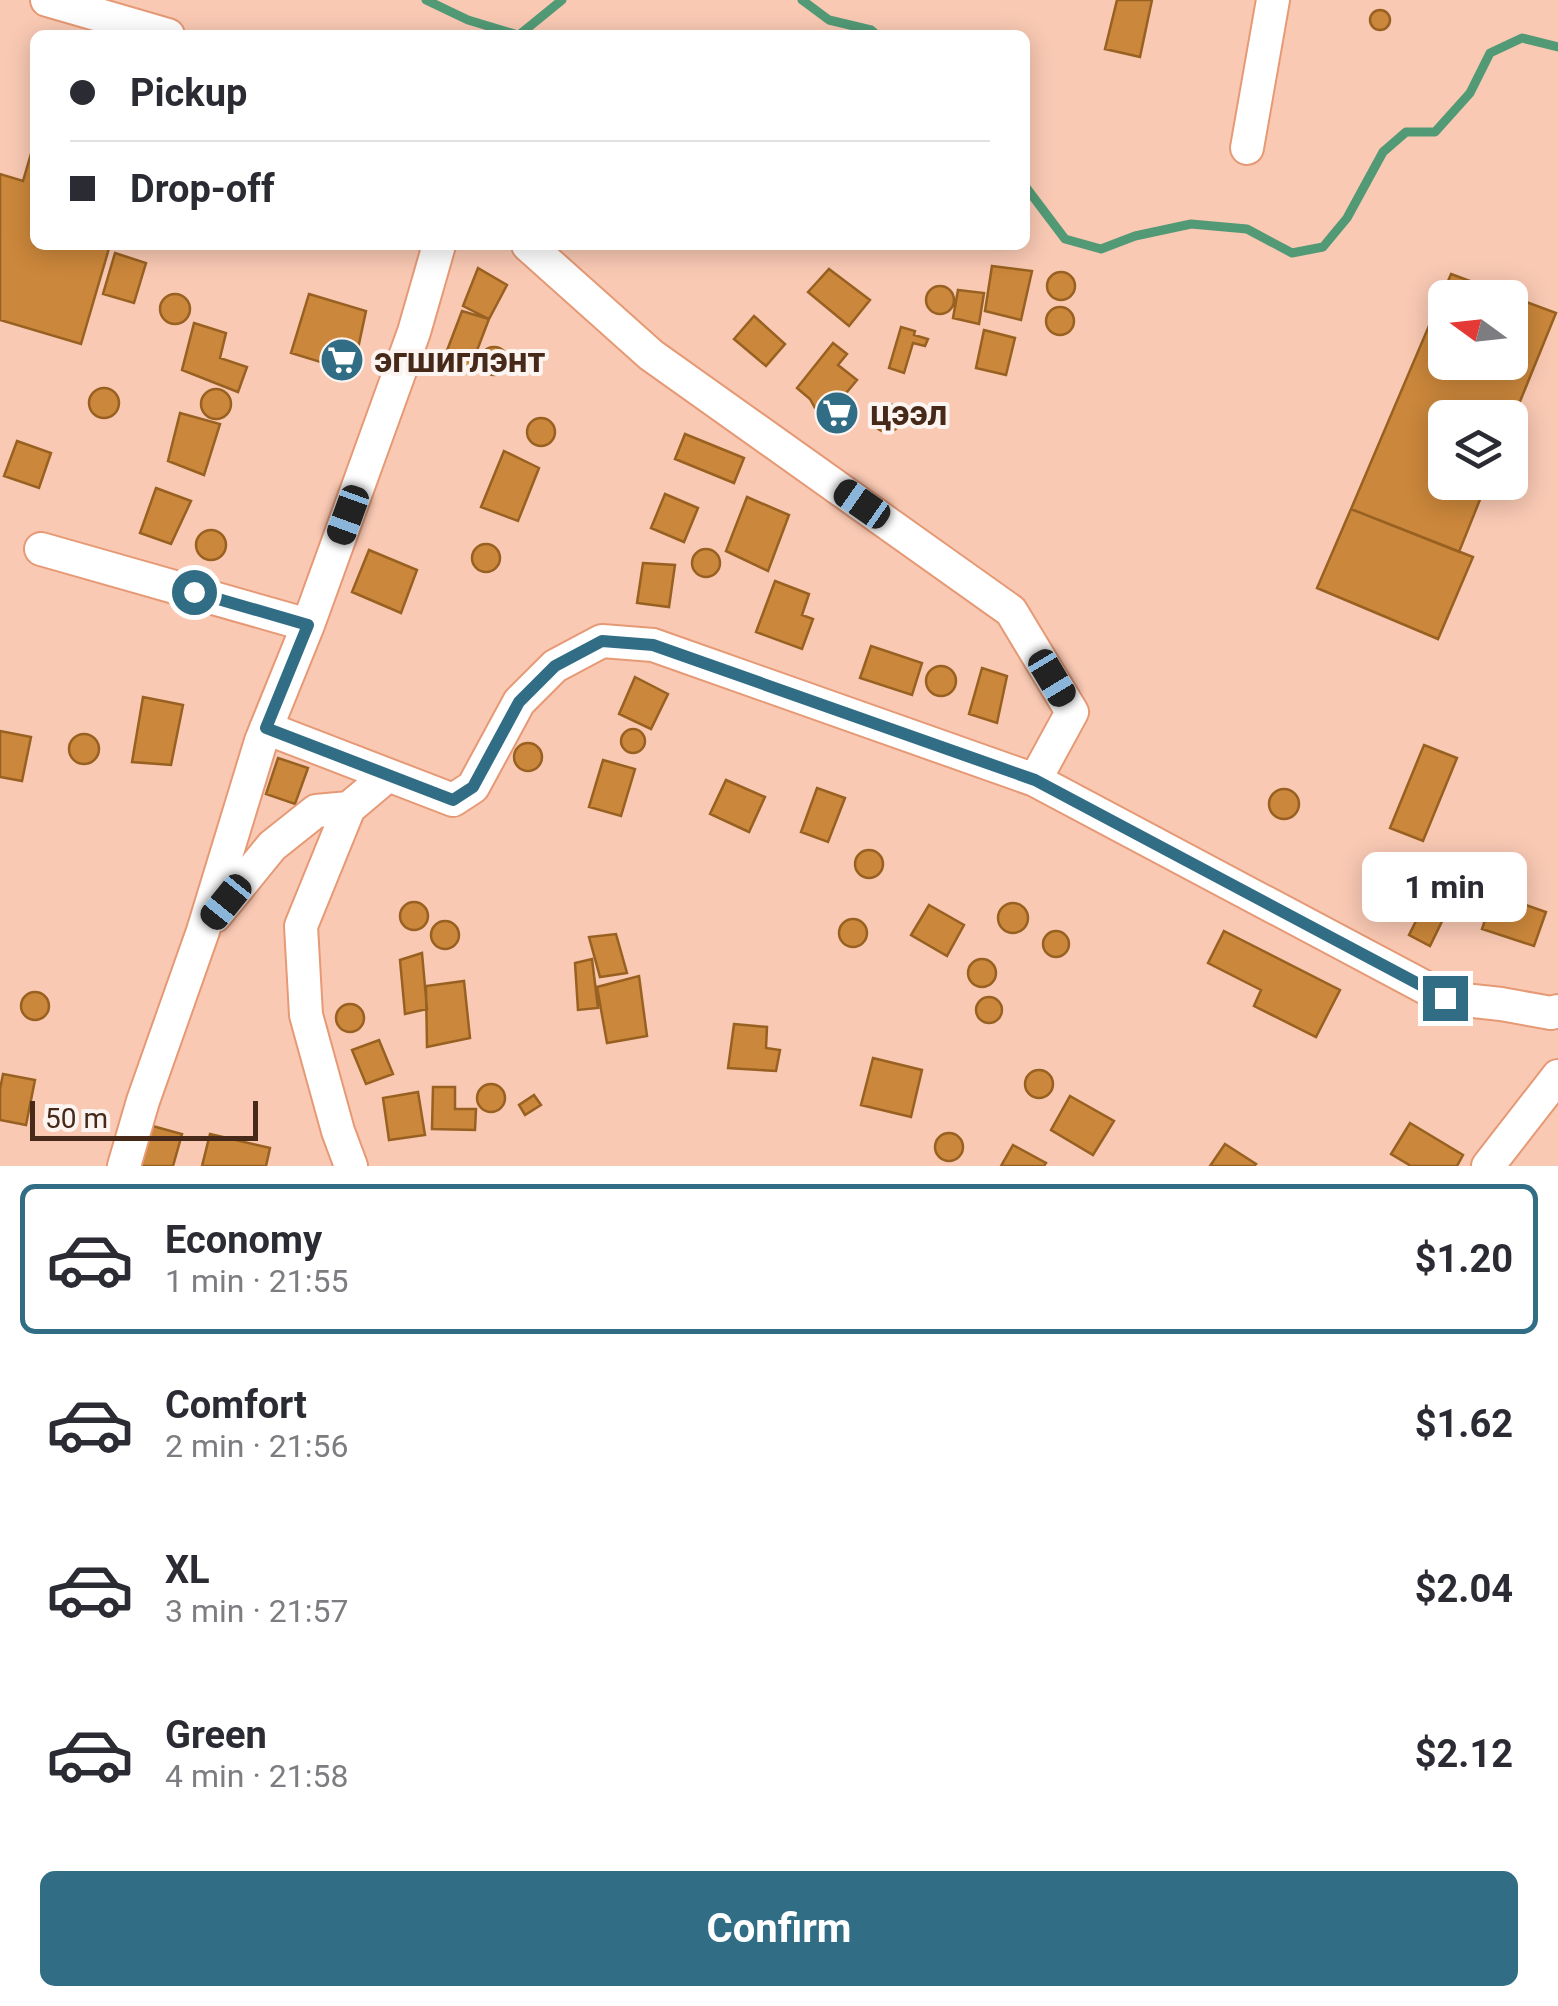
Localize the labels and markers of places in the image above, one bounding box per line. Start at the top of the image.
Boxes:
supermarket icon: эгшиглэнт [319,337,365,383]
place label: эгшиглэнт [374,340,545,381]
supermarket icon: цээл [814,390,860,436]
place label: цээл [870,393,947,434]

